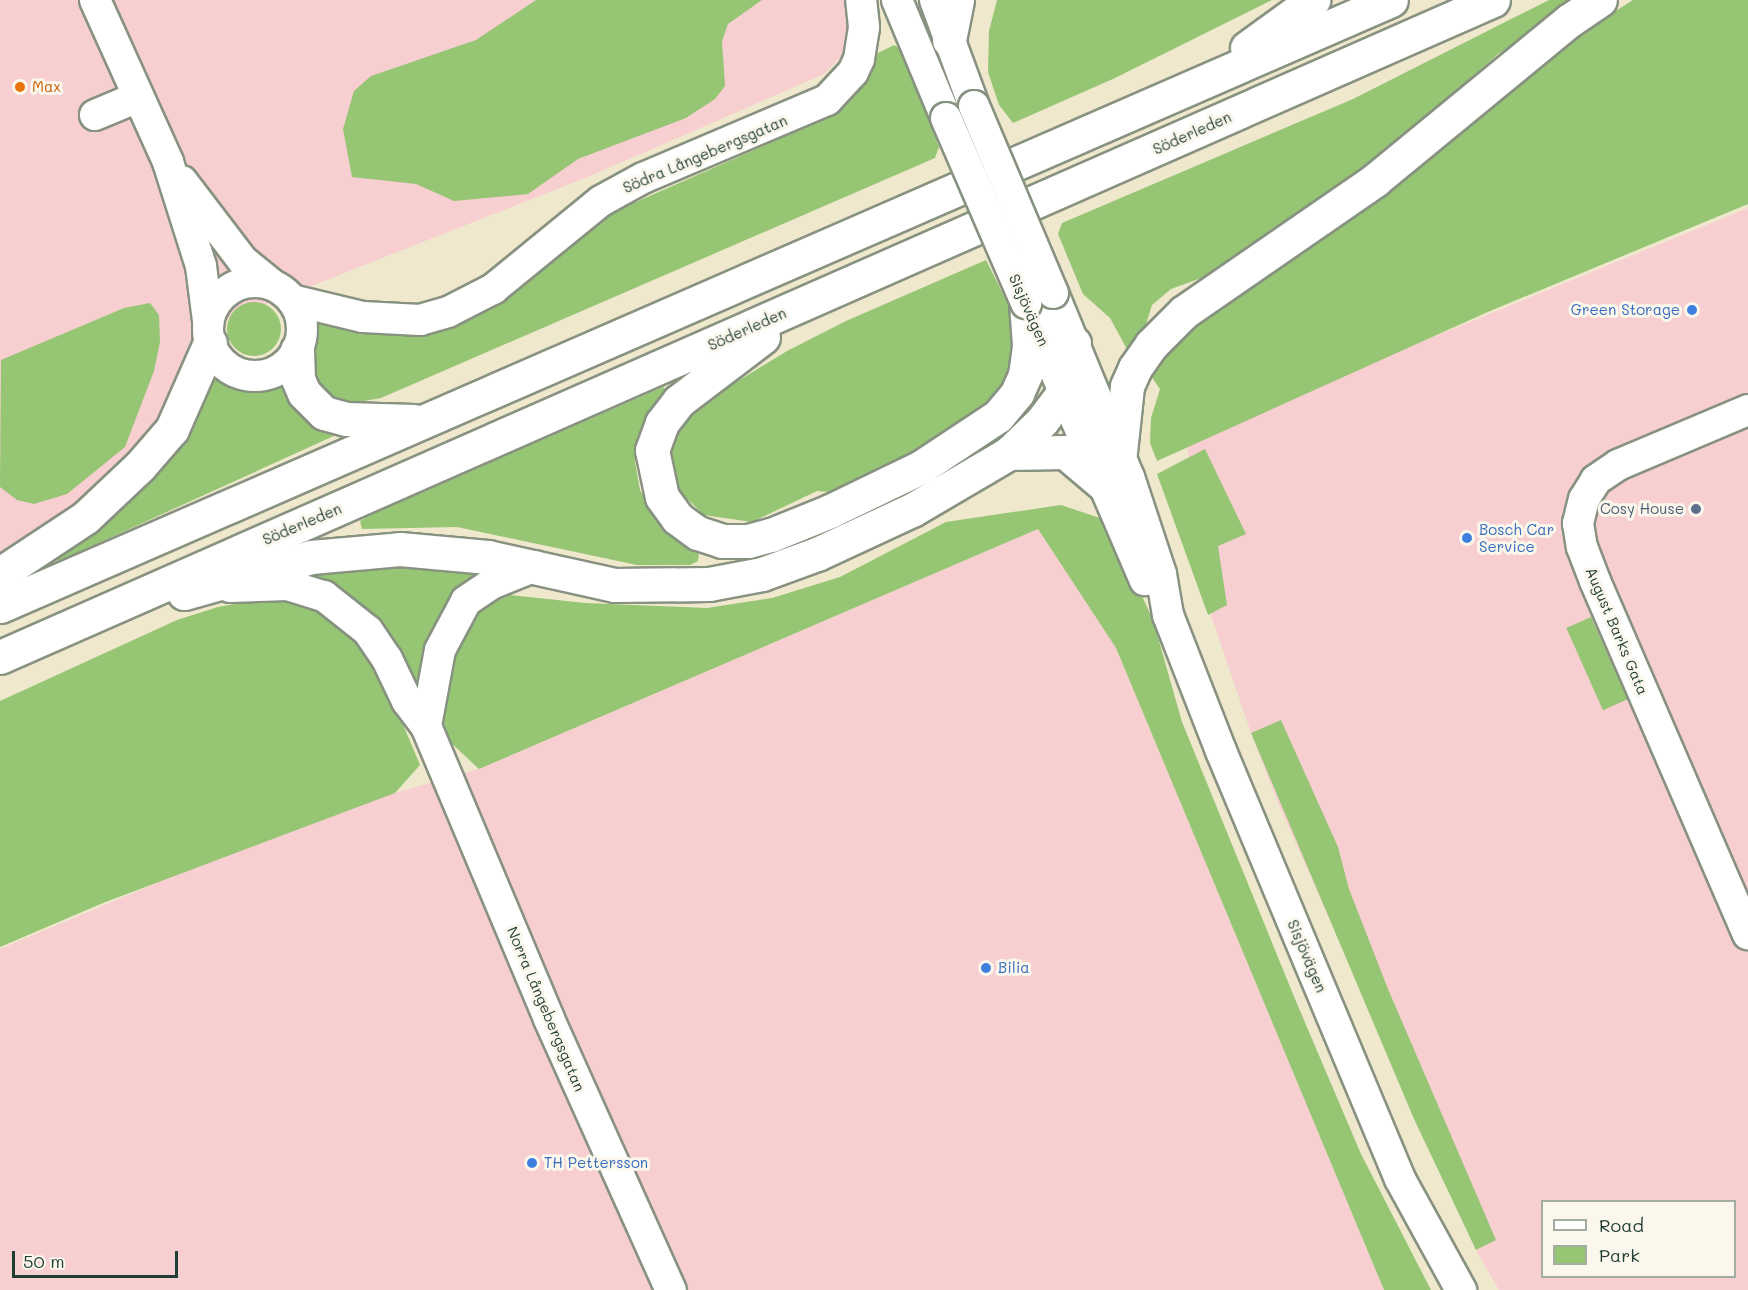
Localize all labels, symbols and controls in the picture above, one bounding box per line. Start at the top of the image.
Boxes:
place label: Max [32,78,61,96]
marker: Max [13,80,27,94]
street label: Söderleden [1150,108,1234,158]
street label: Södra Långebergsgatan [620,111,790,197]
street label: Sisjövägen [1005,271,1053,349]
place label: Green Storage [1571,301,1680,319]
marker: Green Storage [1685,303,1699,317]
street label: Söderleden [705,304,789,354]
street label: Söderleden [260,499,344,549]
place label: Cosy House [1600,500,1684,518]
marker: Cosy House [1689,502,1703,516]
place label: Bosch Car Service [1479,520,1554,555]
marker: Bosch Car Service [1460,531,1474,545]
street label: August Barks Gata [1582,565,1652,697]
street label: Sisjövägen [1284,917,1330,995]
street label: Norra Långebergsgatan [503,924,589,1094]
place label: Bilia [998,959,1030,977]
marker: Bilia [979,961,993,975]
place label: TH Pettersson [544,1154,648,1172]
marker: TH Pettersson [525,1156,539,1170]
legend [1541,1200,1736,1278]
text: Road [1599,1213,1644,1237]
scale bar [15,1239,182,1277]
text: Park [1599,1243,1640,1267]
text: 50 m [23,1249,65,1273]

